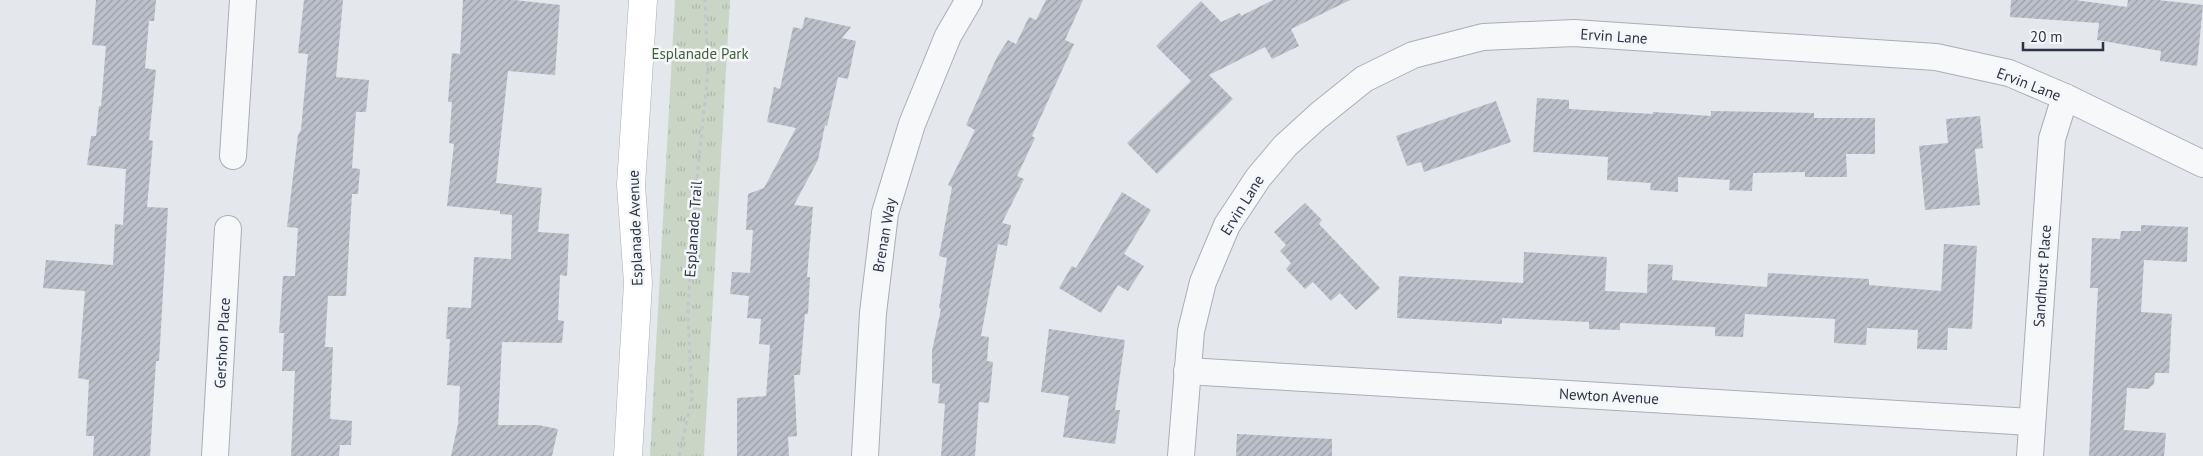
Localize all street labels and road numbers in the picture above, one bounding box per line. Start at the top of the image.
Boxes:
street label: Ervin Lane [1580,24,1648,48]
street label: Ervin Lane [1994,63,2064,105]
street label: Esplanade Avenue [623,170,647,286]
street label: Ervin Lane [1216,171,1268,239]
street label: Esplanade Trail [680,179,706,278]
street label: Brenan Way [868,196,900,274]
street label: Sandhurst Place [2029,224,2055,328]
street label: Gershon Place [210,297,234,389]
street label: Newton Avenue [1559,384,1659,408]

